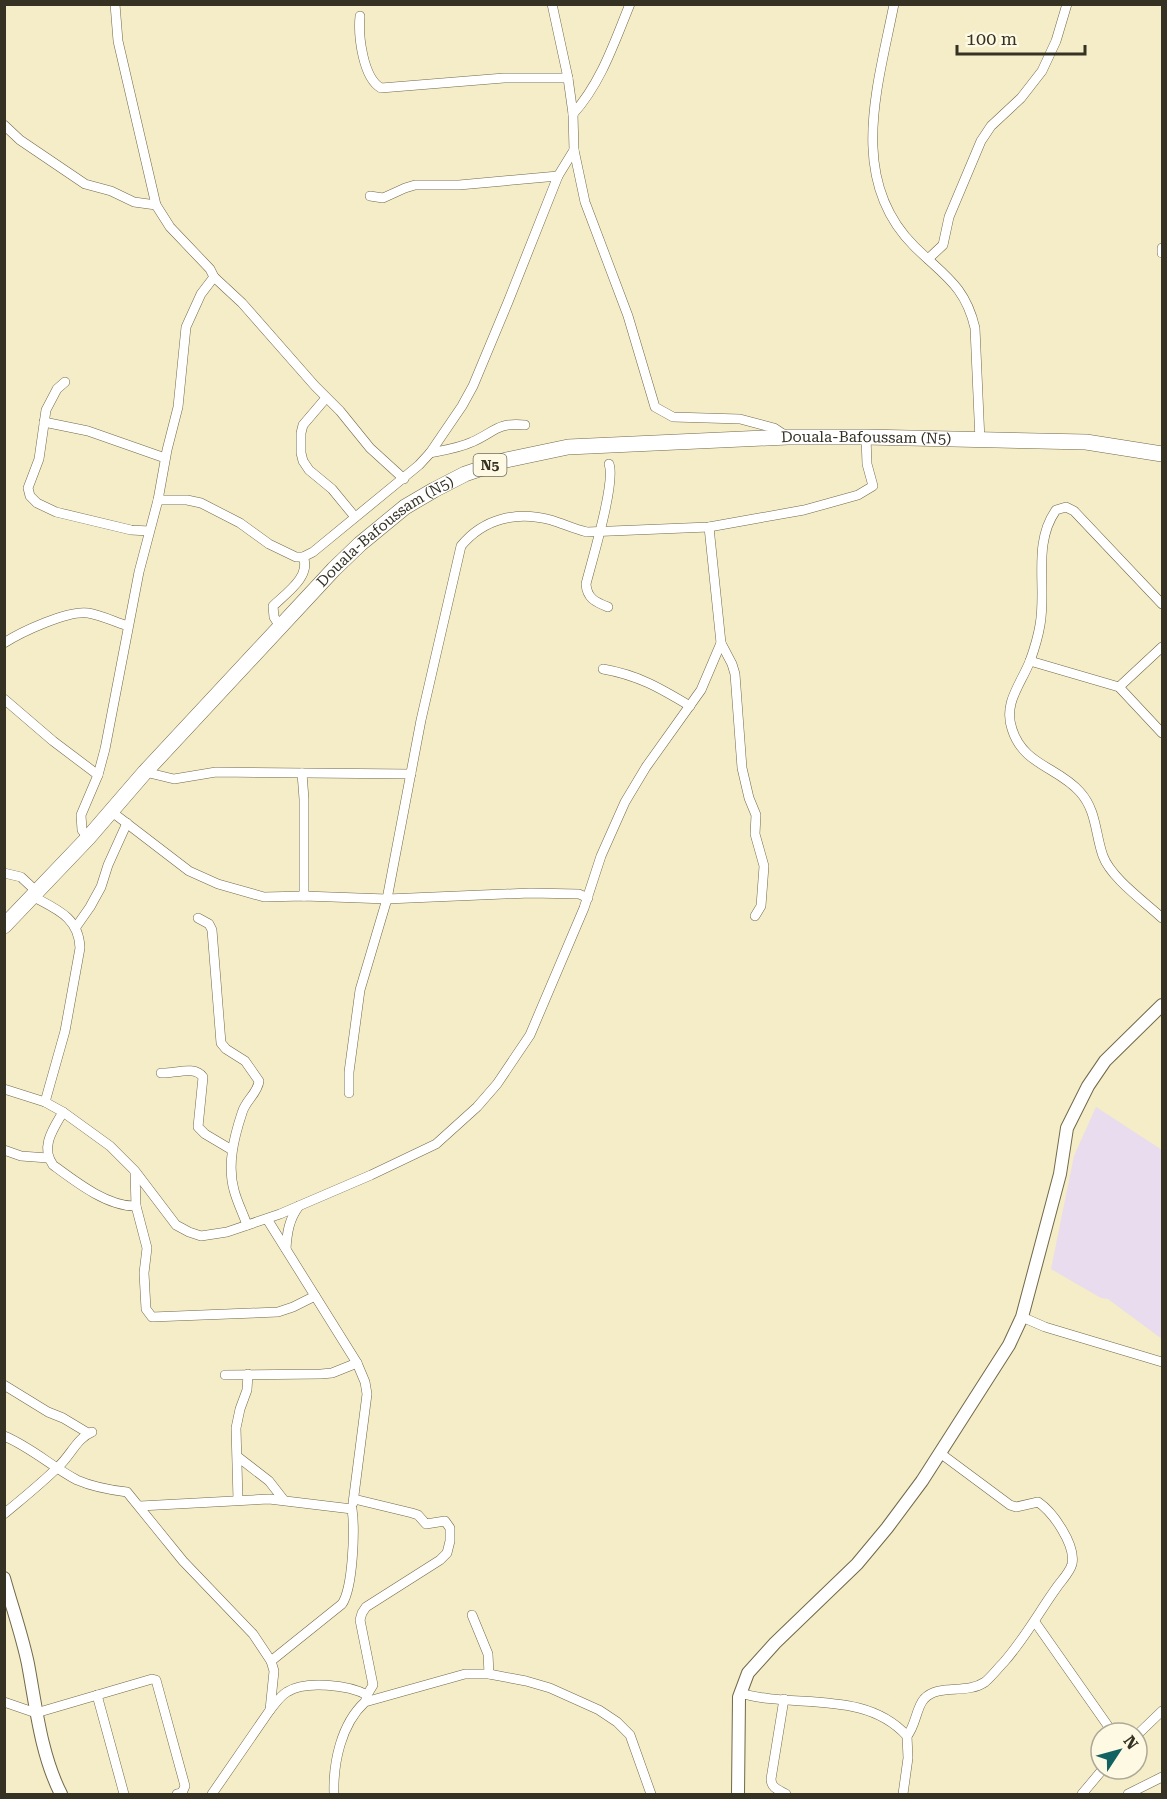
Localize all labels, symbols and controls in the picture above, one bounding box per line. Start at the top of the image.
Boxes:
scale bar [957,18,1084,56]
text: 100 m [966,28,1017,49]
street label: Douala-Bafoussam (N5) [780,428,951,448]
road number: N5 [474,454,506,476]
street label: Douala-Bafoussam (N5) [313,472,457,591]
north arrow [1089,1721,1149,1781]
text: N [1119,1732,1142,1753]

